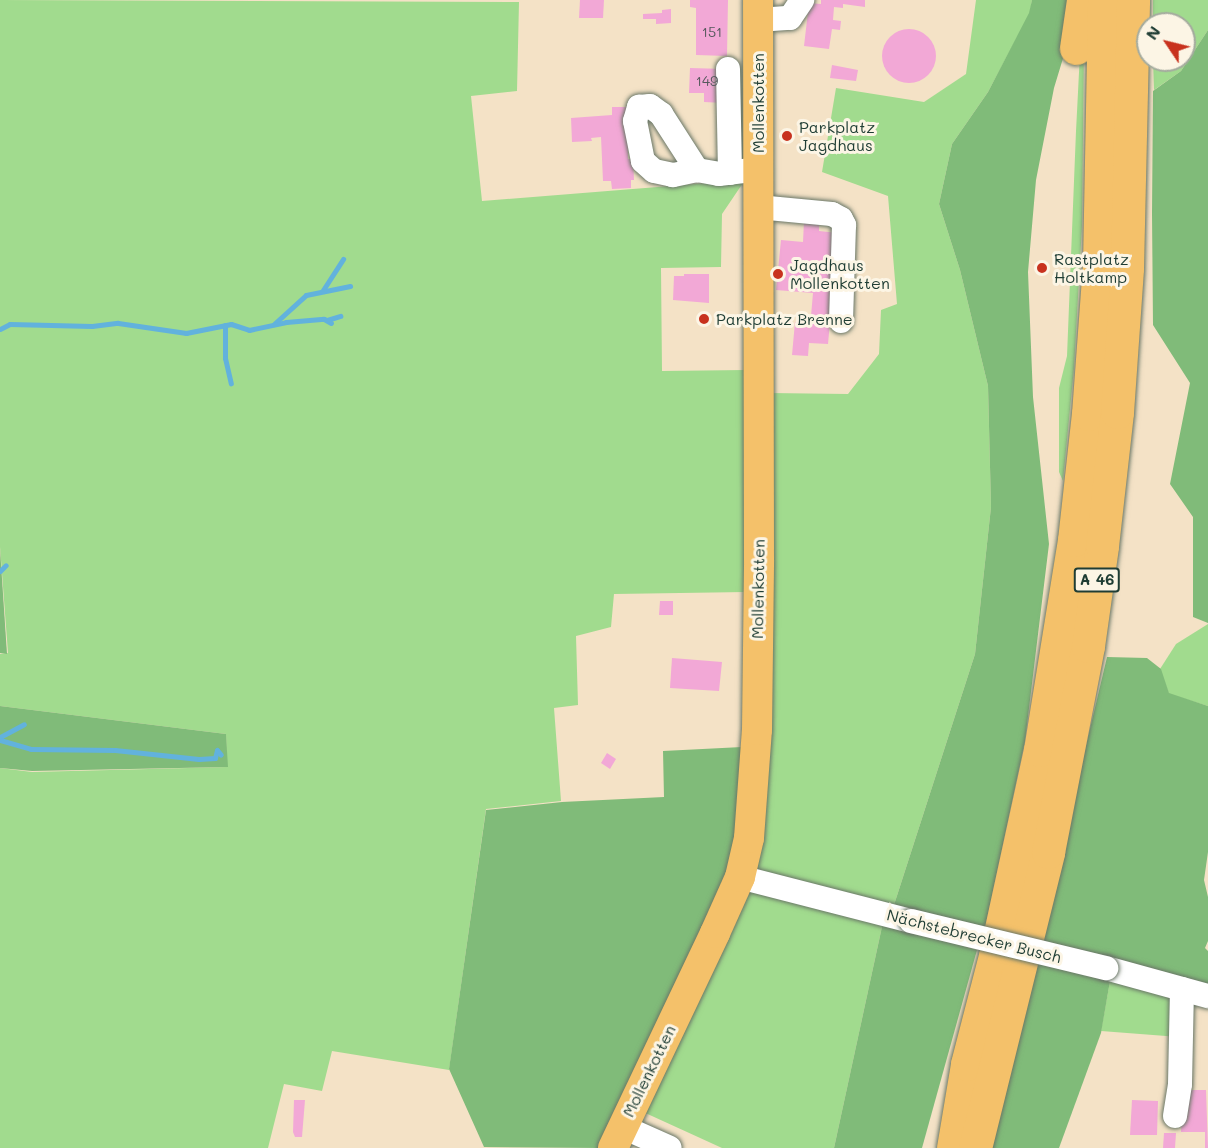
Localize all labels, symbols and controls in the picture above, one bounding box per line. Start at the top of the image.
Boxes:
north arrow [1136,12,1196,72]
text: N [1140,22,1165,44]
house number: 151 [702,24,722,40]
street label: Mollenkotten [748,53,768,153]
house number: 149 [696,73,718,89]
place label: Parkplatz Jagdhaus [799,117,875,155]
marker: Parkplatz Jagdhaus [780,129,794,143]
place label: Rastplatz Holtkamp [1054,249,1129,287]
place label: Jagdhaus Mollenkotten [790,255,890,293]
marker: Rastplatz Holtkamp [1035,261,1049,275]
marker: Jagdhaus Mollenkotten [771,267,785,281]
place label: Parkplatz Brenne [716,309,853,329]
marker: Parkplatz Brenne [697,312,711,326]
street label: Mollenkotten [748,539,768,639]
road number: A 46 [1073,568,1121,592]
street label: Nächstebrecker Busch [885,905,1063,967]
street label: Mollenkotten [618,1022,680,1120]

